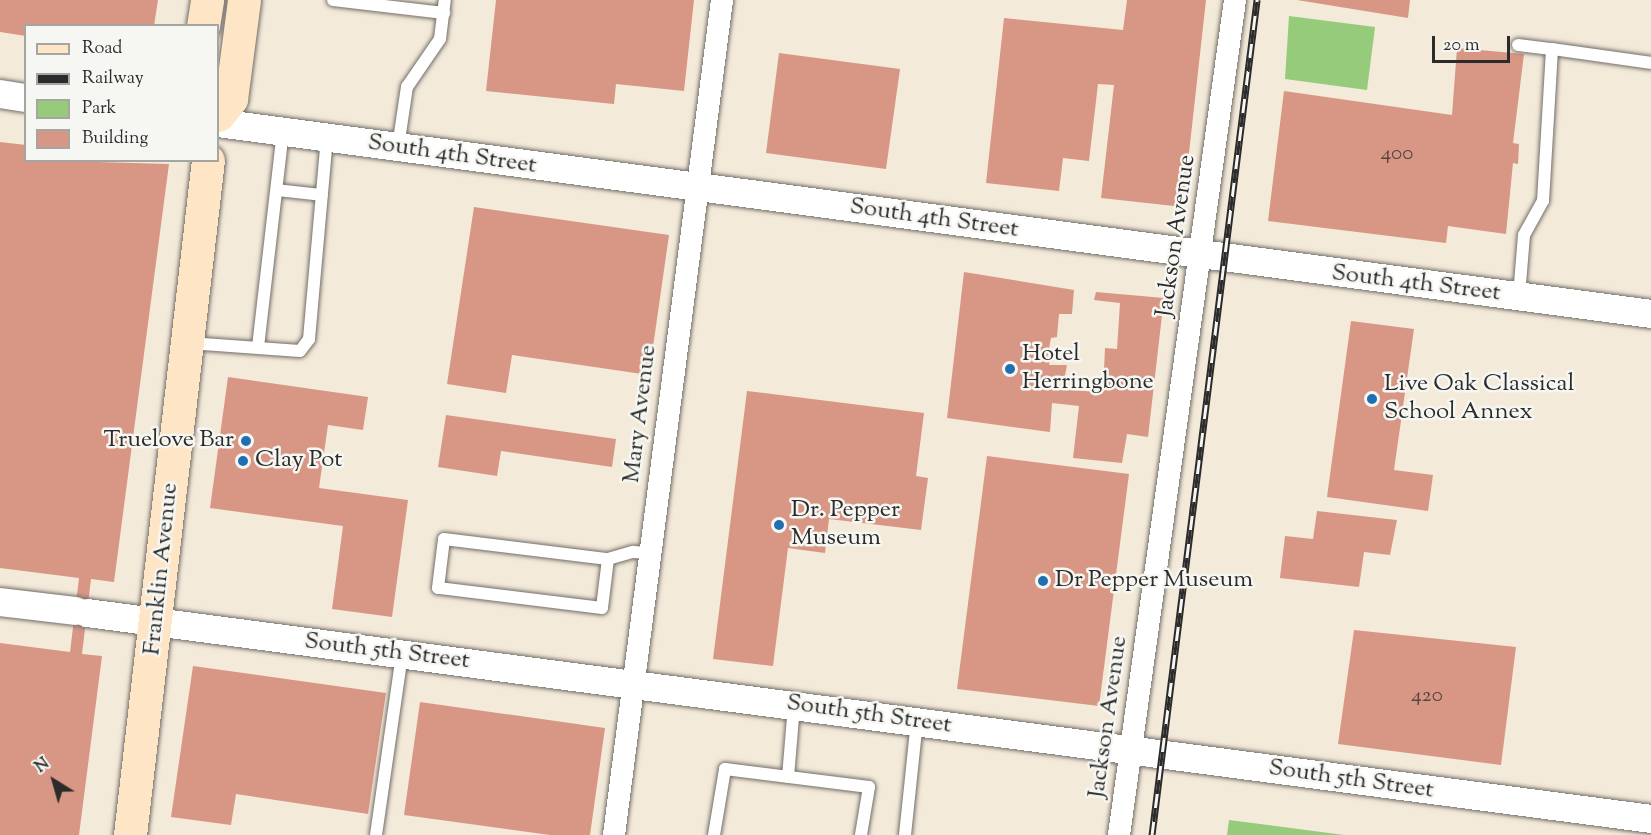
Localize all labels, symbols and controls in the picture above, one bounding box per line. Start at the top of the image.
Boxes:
legend [24,24,219,162]
scale bar [1435,24,1513,62]
text: 20 m [1443,33,1480,59]
text: Road [82,36,122,62]
text: Railway [82,66,144,92]
text: Park [82,96,116,122]
text: Building [82,126,148,152]
street label: South 4th Street [366,129,538,181]
house number: 400 [1381,141,1413,167]
street label: Jackson Avenue [1151,153,1203,319]
street label: South 4th Street [848,193,1020,245]
street label: South 4th Street [1330,259,1502,309]
place label: Hotel Herringbone [1022,341,1154,397]
street label: Mary Avenue [618,343,664,485]
marker: Hotel Herringbone [1003,362,1017,376]
place label: Live Oak Classical School Annex [1384,371,1574,427]
marker: Live Oak Classical School Annex [1365,392,1379,406]
place label: Truelove Bar [103,427,234,455]
marker: Truelove Bar [239,434,253,448]
place label: Clay Pot [255,447,343,475]
marker: Clay Pot [236,454,250,468]
street label: Franklin Avenue [139,481,185,657]
place label: Dr. Pepper Museum [791,497,900,553]
marker: Dr. Pepper Museum [772,518,786,532]
place label: Dr Pepper Museum [1055,567,1253,595]
marker: Dr Pepper Museum [1036,574,1050,588]
street label: South 5th Street [303,628,471,676]
street label: Jackson Avenue [1083,634,1135,800]
house number: 420 [1411,683,1443,709]
street label: South 5th Street [785,689,953,741]
north arrow [24,751,84,811]
text: N [31,753,55,779]
street label: South 5th Street [1267,754,1435,806]

